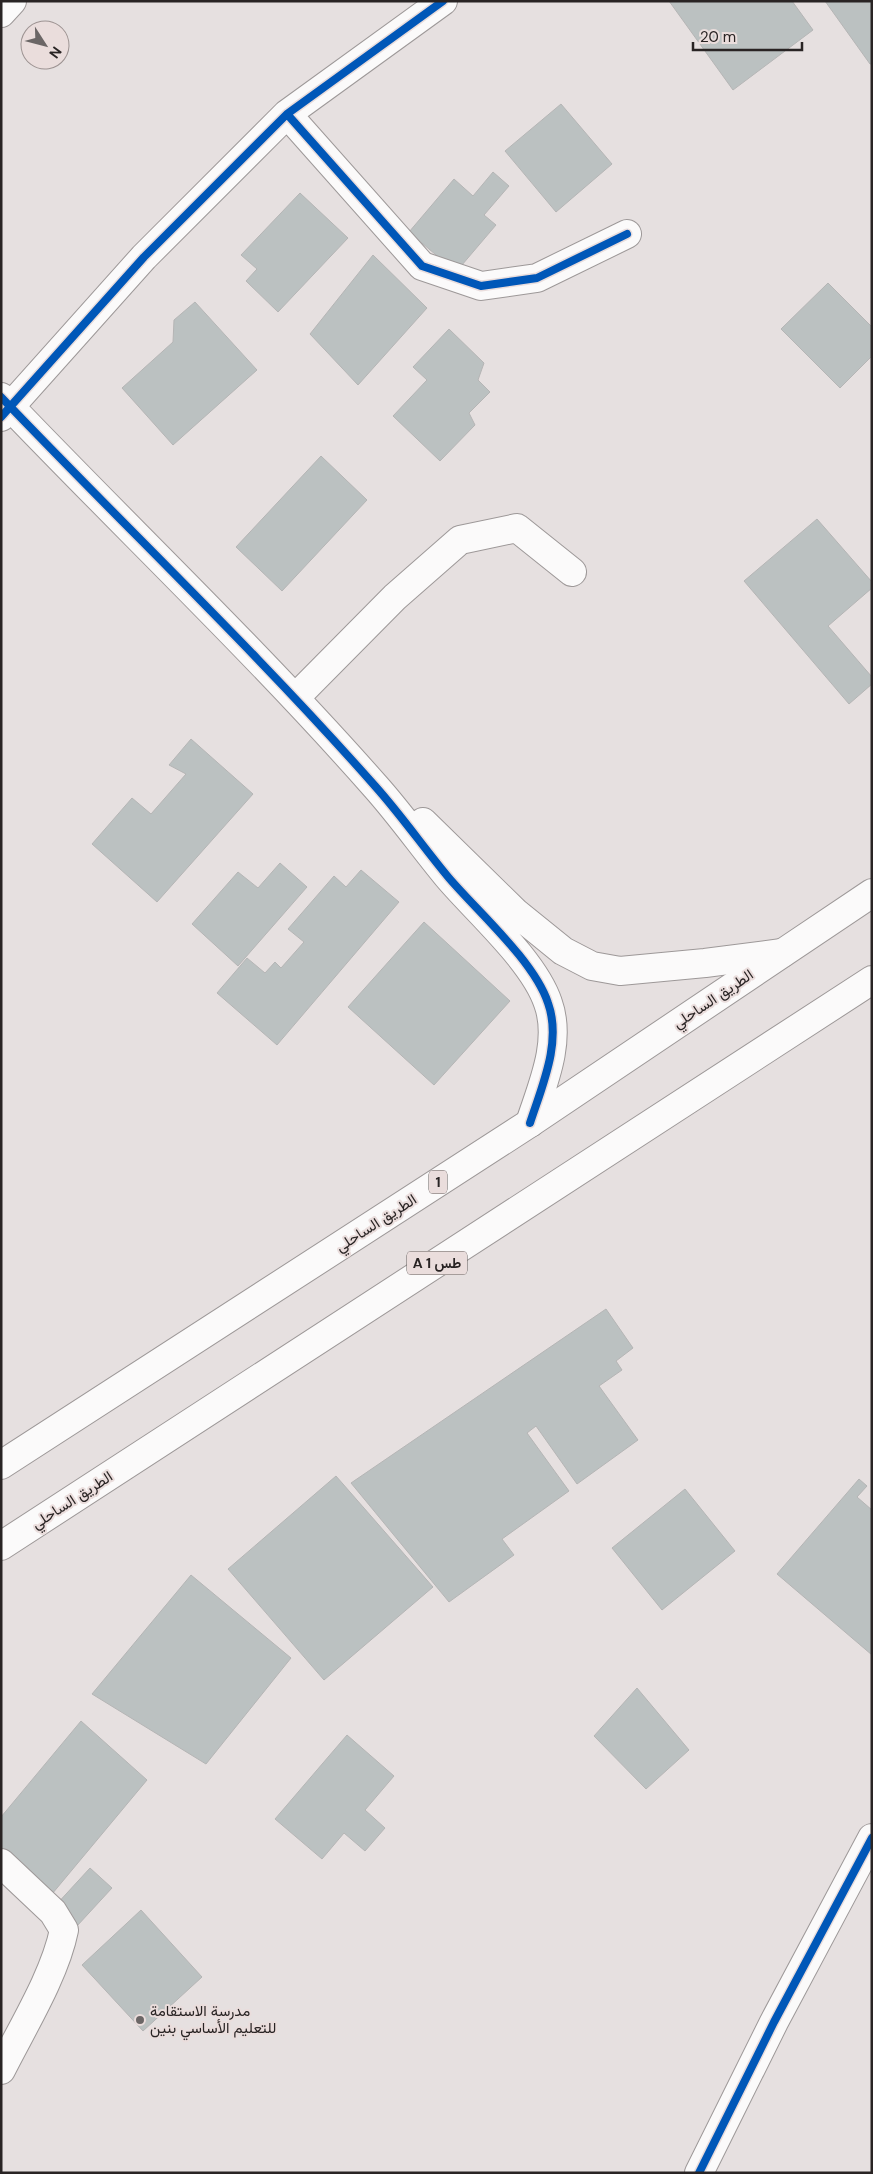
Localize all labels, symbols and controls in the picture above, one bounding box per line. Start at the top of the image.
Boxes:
north arrow [20,20,70,70]
scale bar [693,20,802,52]
text: 20 m [700,27,736,47]
text: N [45,43,66,62]
street label: الطريق الساحلي [669,965,759,1036]
road number: 1 [429,1170,447,1194]
street label: الطريق الساحلي [332,1189,422,1259]
road number: A 1 طس [407,1252,467,1274]
street label: الطريق الساحلي [28,1466,118,1536]
place label: مدرسة الاستقامة للتعليم الأساسي بنين [150,2001,276,2041]
marker: مدرسة الاستقامة للتعليم الأساسي بنين [134,2014,146,2026]

